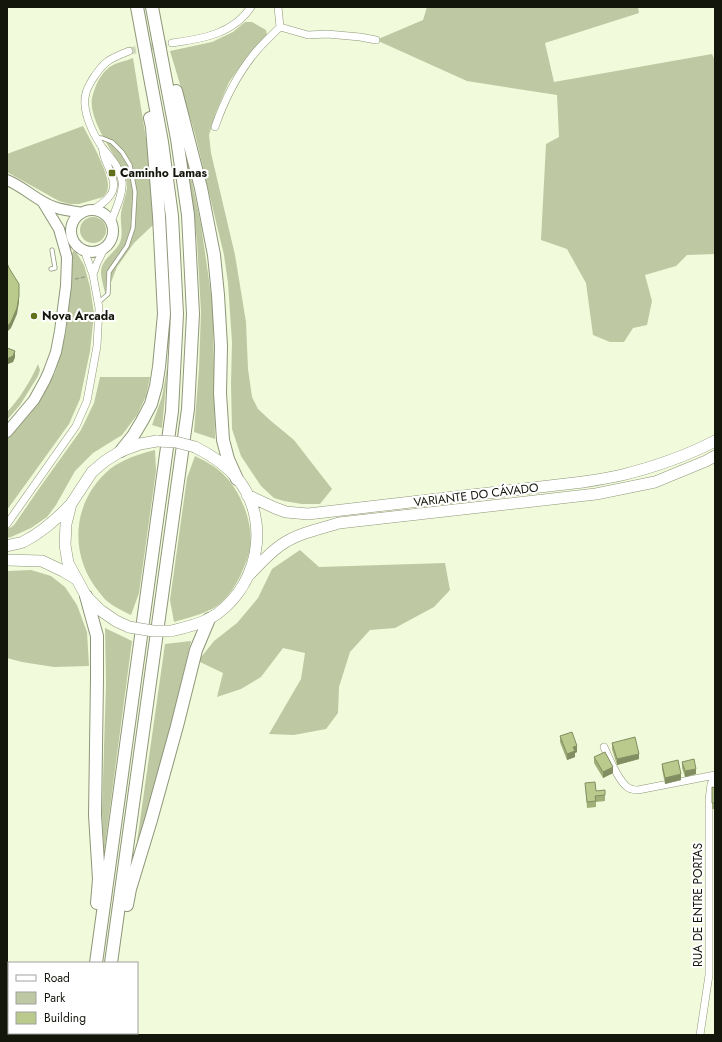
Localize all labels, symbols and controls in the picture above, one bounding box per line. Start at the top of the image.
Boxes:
place label: Caminho Lamas [120,164,208,182]
marker: Caminho Lamas [107,168,117,178]
place label: Nova Arcada [42,307,115,325]
marker: Nova Arcada [29,311,39,321]
street label: VARIANTE DO CÁVADO [413,478,539,512]
street label: RUA DE ENTRE PORTAS [689,842,707,967]
legend [8,962,138,1034]
text: Road [44,969,70,987]
text: Park [44,989,66,1007]
text: Building [44,1009,86,1027]

